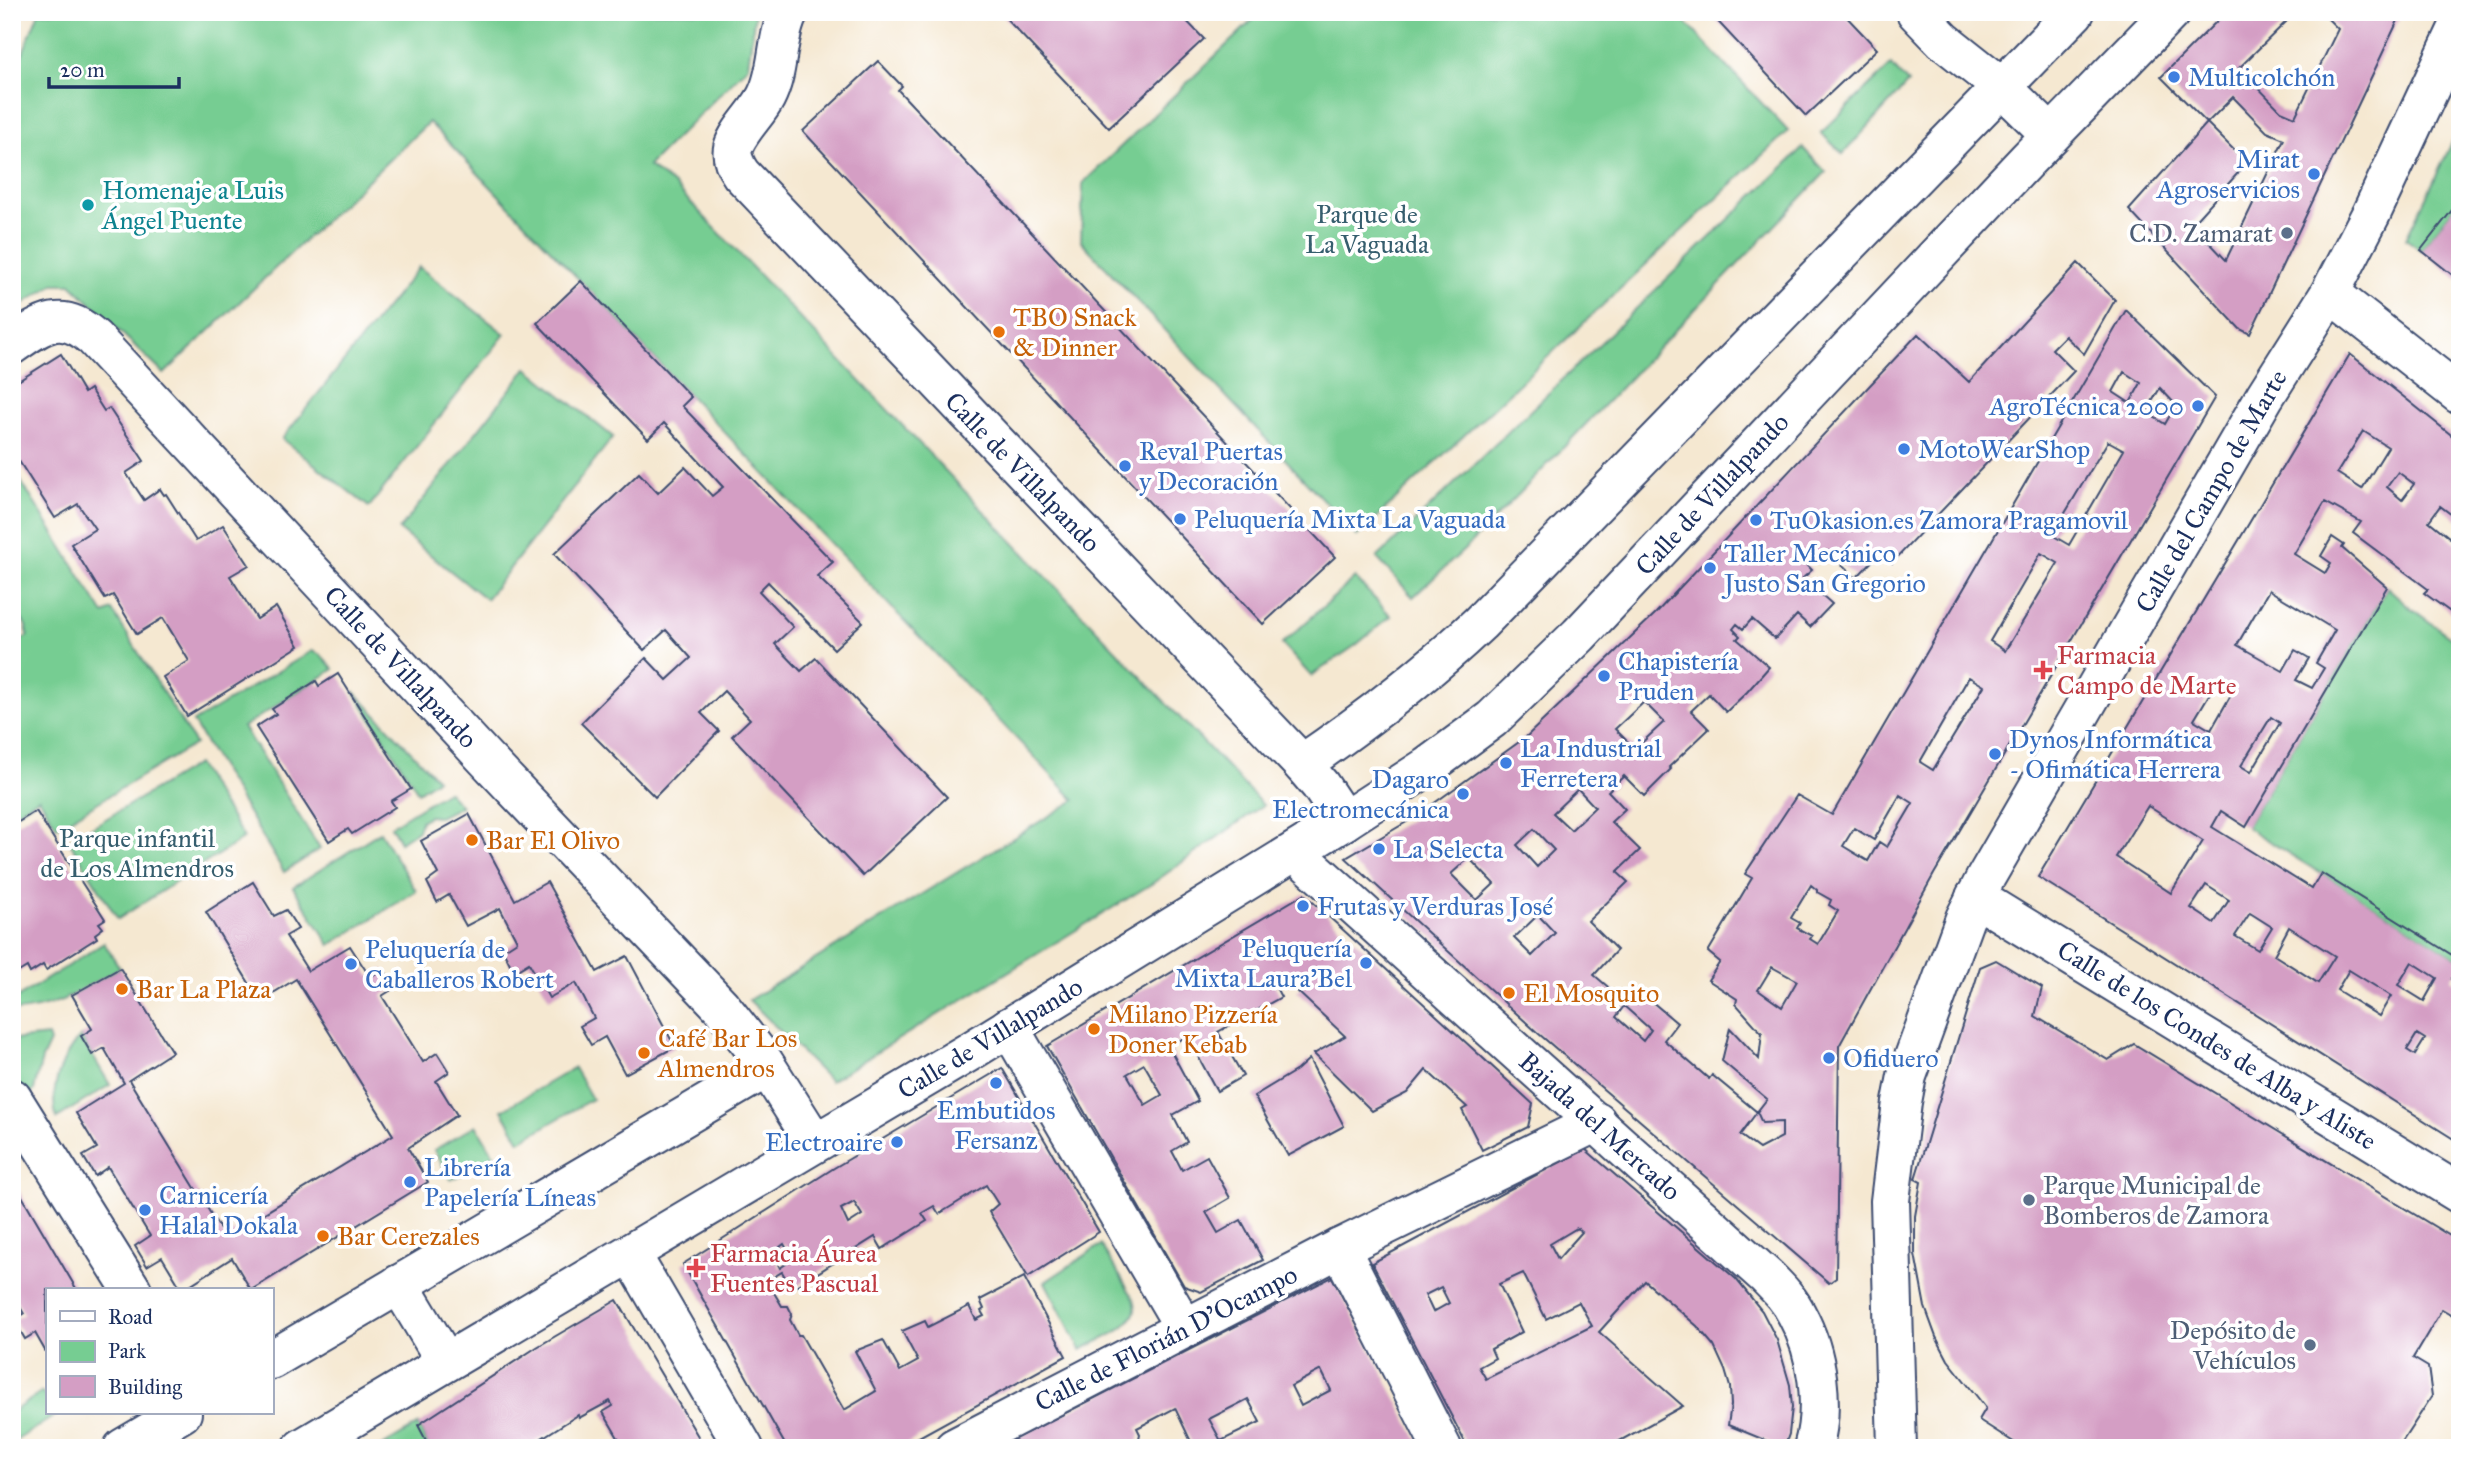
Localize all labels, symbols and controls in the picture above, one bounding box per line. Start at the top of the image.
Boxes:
scale bar [49,46,178,90]
text: 20 m [60,57,105,83]
place label: Multicolchón [2188,61,2335,93]
marker: Multicolchón [2166,69,2182,85]
place label: Mirat Agroservicios [2156,143,2300,205]
marker: Mirat Agroservicios [2306,166,2322,182]
place label: Homenaje a Luis Ángel Puente [101,174,284,236]
marker: Homenaje a Luis Ángel Puente [80,197,96,213]
park label: Parque de La Vaguada [1305,198,1429,260]
place label: C.D. Zamarat [2129,217,2273,249]
marker: C.D. Zamarat [2279,225,2295,241]
place label: TBO Snack & Dinner [1013,301,1137,363]
marker: TBO Snack & Dinner [991,324,1007,340]
street label: Calle del Campo de Marte [2128,364,2294,618]
street label: Calle de Villalpando [938,385,1108,559]
place label: AgroTécnica 2000 [1988,390,2184,422]
marker: AgroTécnica 2000 [2190,398,2206,414]
street label: Calle de Villalpando [1629,406,1795,582]
place label: MotoWearShop [1918,433,2090,465]
place label: Reval Puertas y Decoración [1139,435,1283,497]
marker: MotoWearShop [1896,441,1912,457]
marker: Reval Puertas y Decoración [1117,458,1133,474]
place label: Peluquería Mixta La Vaguada [1194,503,1506,535]
place label: TuOkasion.es Zamora Pragamovil [1770,504,2128,536]
marker: Peluquería Mixta La Vaguada [1172,511,1188,527]
marker: TuOkasion.es Zamora Pragamovil [1748,512,1764,528]
place label: Taller Mecánico Justo San Gregorio [1721,537,1926,599]
marker: Taller Mecánico Justo San Gregorio [1702,560,1718,576]
street label: Calle de Villalpando [318,579,484,755]
place label: Farmacia Campo de Marte [2057,639,2237,701]
place label: Chapistería Pruden [1618,645,1739,707]
marker: Farmacia Campo de Marte [2035,662,2051,678]
marker: Chapistería Pruden [1596,668,1612,684]
place label: Dynos Informática - Ofimática Herrera [2009,723,2221,785]
place label: La Industrial Ferretera [1520,732,1662,794]
marker: Dynos Informática - Ofimática Herrera [1987,746,2003,762]
marker: La Industrial Ferretera [1498,755,1514,771]
place label: Dagaro Electromecánica [1272,763,1449,825]
marker: Dagaro Electromecánica [1455,786,1471,802]
park label: Parque infantil de Los Almendros [40,822,234,884]
place label: Bar El Olivo [486,824,620,856]
marker: Bar El Olivo [464,832,480,848]
place label: La Selecta [1393,833,1504,865]
marker: La Selecta [1371,841,1387,857]
place label: Frutas y Verduras José [1317,890,1553,922]
marker: Frutas y Verduras José [1295,898,1311,914]
place label: Peluquería Mixta Laura'Bel [1174,932,1352,994]
place label: Peluquería de Caballeros Robert [365,933,554,995]
street label: Calle de los Condes de Alba y Aliste [2052,933,2383,1157]
marker: Peluquería Mixta Laura'Bel [1358,955,1374,971]
marker: Peluquería de Caballeros Robert [343,956,359,972]
street label: Calle de Villalpando [892,970,1088,1106]
place label: Bar La Plaza [136,973,271,1005]
place label: El Mosquito [1523,977,1659,1009]
marker: Bar La Plaza [114,981,130,997]
marker: El Mosquito [1501,985,1517,1001]
place label: Milano Pizzería Doner Kebab [1108,998,1278,1060]
marker: Milano Pizzería Doner Kebab [1086,1021,1102,1037]
place label: Café Bar Los Almendros [657,1022,797,1084]
place label: Ofiduero [1843,1042,1939,1074]
marker: Café Bar Los Almendros [636,1045,652,1061]
street label: Bajada del Mercado [1512,1045,1688,1207]
marker: Ofiduero [1821,1050,1837,1066]
marker: Embutidos Fersanz [988,1075,1004,1091]
place label: Embutidos Fersanz [937,1094,1055,1156]
place label: Electroaire [765,1126,883,1158]
marker: Electroaire [889,1134,905,1150]
place label: Librería Papelería Líneas [424,1151,596,1213]
place label: Parque Municipal de Bomberos de Zamora [2043,1169,2269,1231]
marker: Librería Papelería Líneas [402,1174,418,1190]
place label: Carnicería Halal Dokala [159,1179,298,1241]
marker: Parque Municipal de Bomberos de Zamora [2021,1192,2037,1208]
marker: Carnicería Halal Dokala [137,1202,153,1218]
place label: Bar Cerezales [337,1220,480,1252]
marker: Bar Cerezales [315,1228,331,1244]
place label: Farmacia Áurea Fuentes Pascual [710,1237,878,1299]
street label: Calle de Florián D'Ocampo [1029,1258,1303,1418]
marker: Farmacia Áurea Fuentes Pascual [688,1260,704,1276]
legend [46,1288,273,1414]
text: Road [108,1304,153,1330]
place label: Depósito de Vehículos [2170,1314,2296,1376]
marker: Depósito de Vehículos [2302,1337,2318,1353]
text: Park [108,1338,146,1364]
text: Building [108,1374,182,1400]

